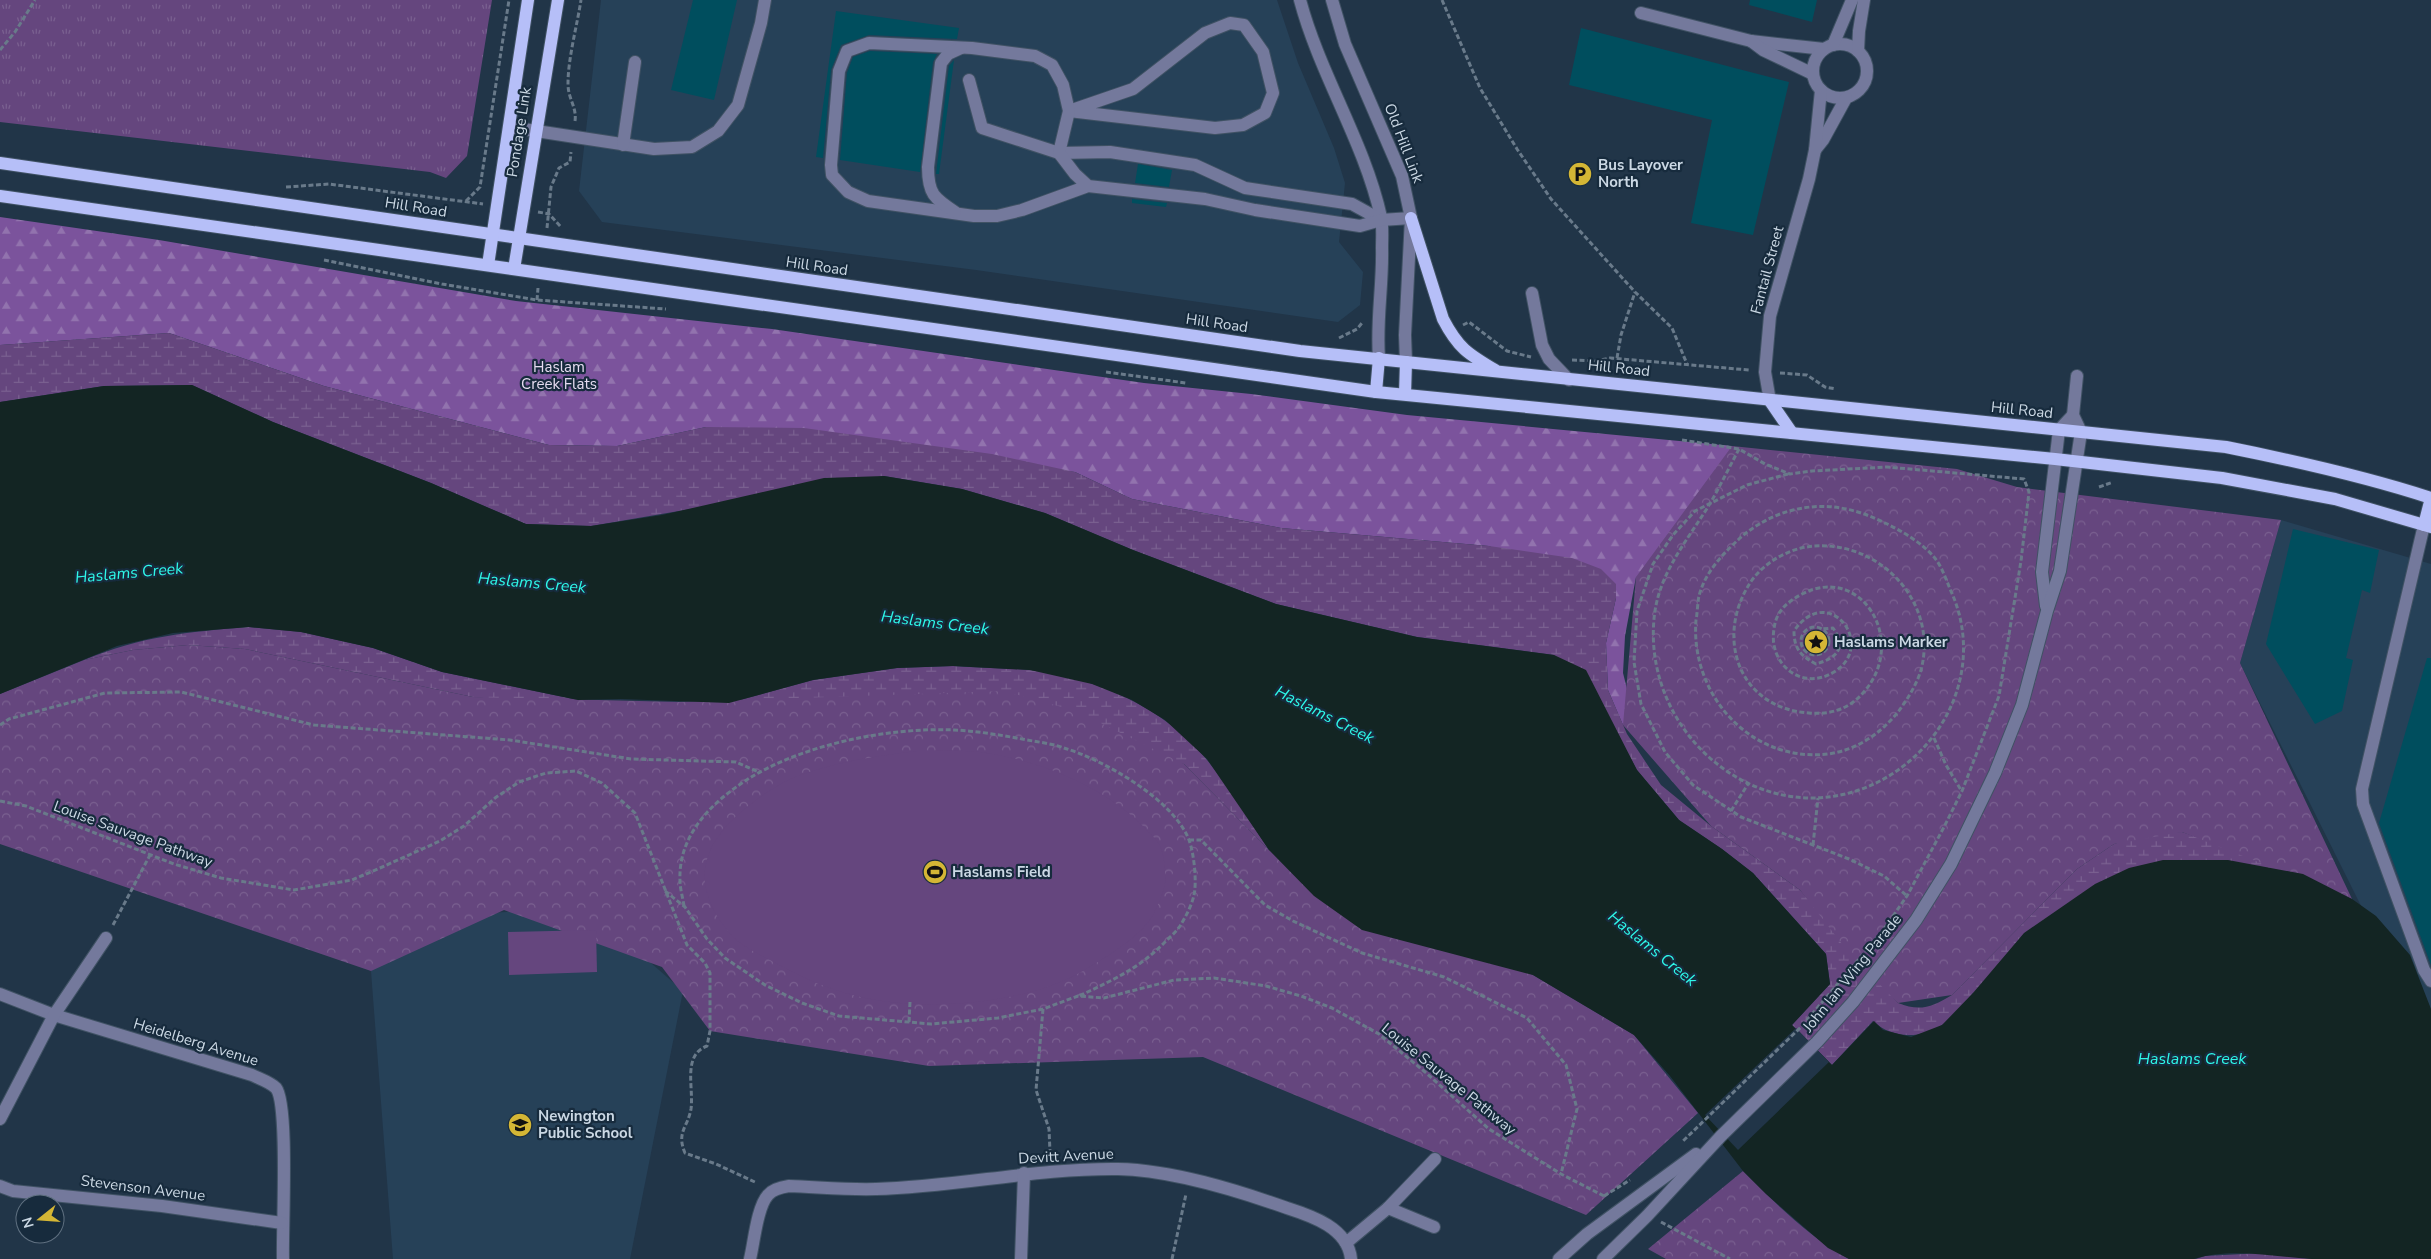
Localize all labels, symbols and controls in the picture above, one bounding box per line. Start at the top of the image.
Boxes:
street label: Pondage Link [502,85,536,179]
street label: Old Hill Link [1380,100,1429,186]
place label: Bus Layover North [1598,155,1683,192]
parking icon: Bus Layover North [1567,161,1593,187]
street label: Hill Road [384,192,448,222]
street label: Fantail Street [1746,223,1789,316]
street label: Hill Road [785,252,849,280]
street label: Hill Road [1185,309,1249,337]
street label: Hill Road [1587,355,1651,381]
park label: Haslam Creek Flats [521,357,597,394]
street label: Hill Road [1990,397,2054,423]
water label: Haslams Creek [74,557,185,589]
water label: Haslams Creek [477,567,588,599]
water label: Haslams Creek [880,605,991,641]
place icon: Haslams Marker [1803,629,1829,655]
place label: Haslams Marker [1834,632,1948,652]
water label: Haslams Creek [1271,680,1379,750]
street label: Louise Sauvage Pathway [51,796,216,872]
sports icon: Haslams Field [922,859,948,885]
place label: Haslams Field [952,862,1051,882]
water label: Haslams Creek [1603,906,1702,992]
street label: John Ian Wing Parade [1798,910,1906,1037]
street label: Heidelberg Avenue [131,1013,261,1071]
street label: Louise Sauvage Pathway [1377,1018,1521,1140]
water label: Haslams Creek [2138,1048,2247,1070]
place label: Newington Public School [538,1106,633,1143]
school or university icon: Newington Public School [507,1112,533,1138]
street label: Devitt Avenue [1018,1144,1114,1168]
street label: Stevenson Avenue [80,1170,206,1206]
north arrow [15,1194,65,1244]
text: N [17,1215,39,1230]

